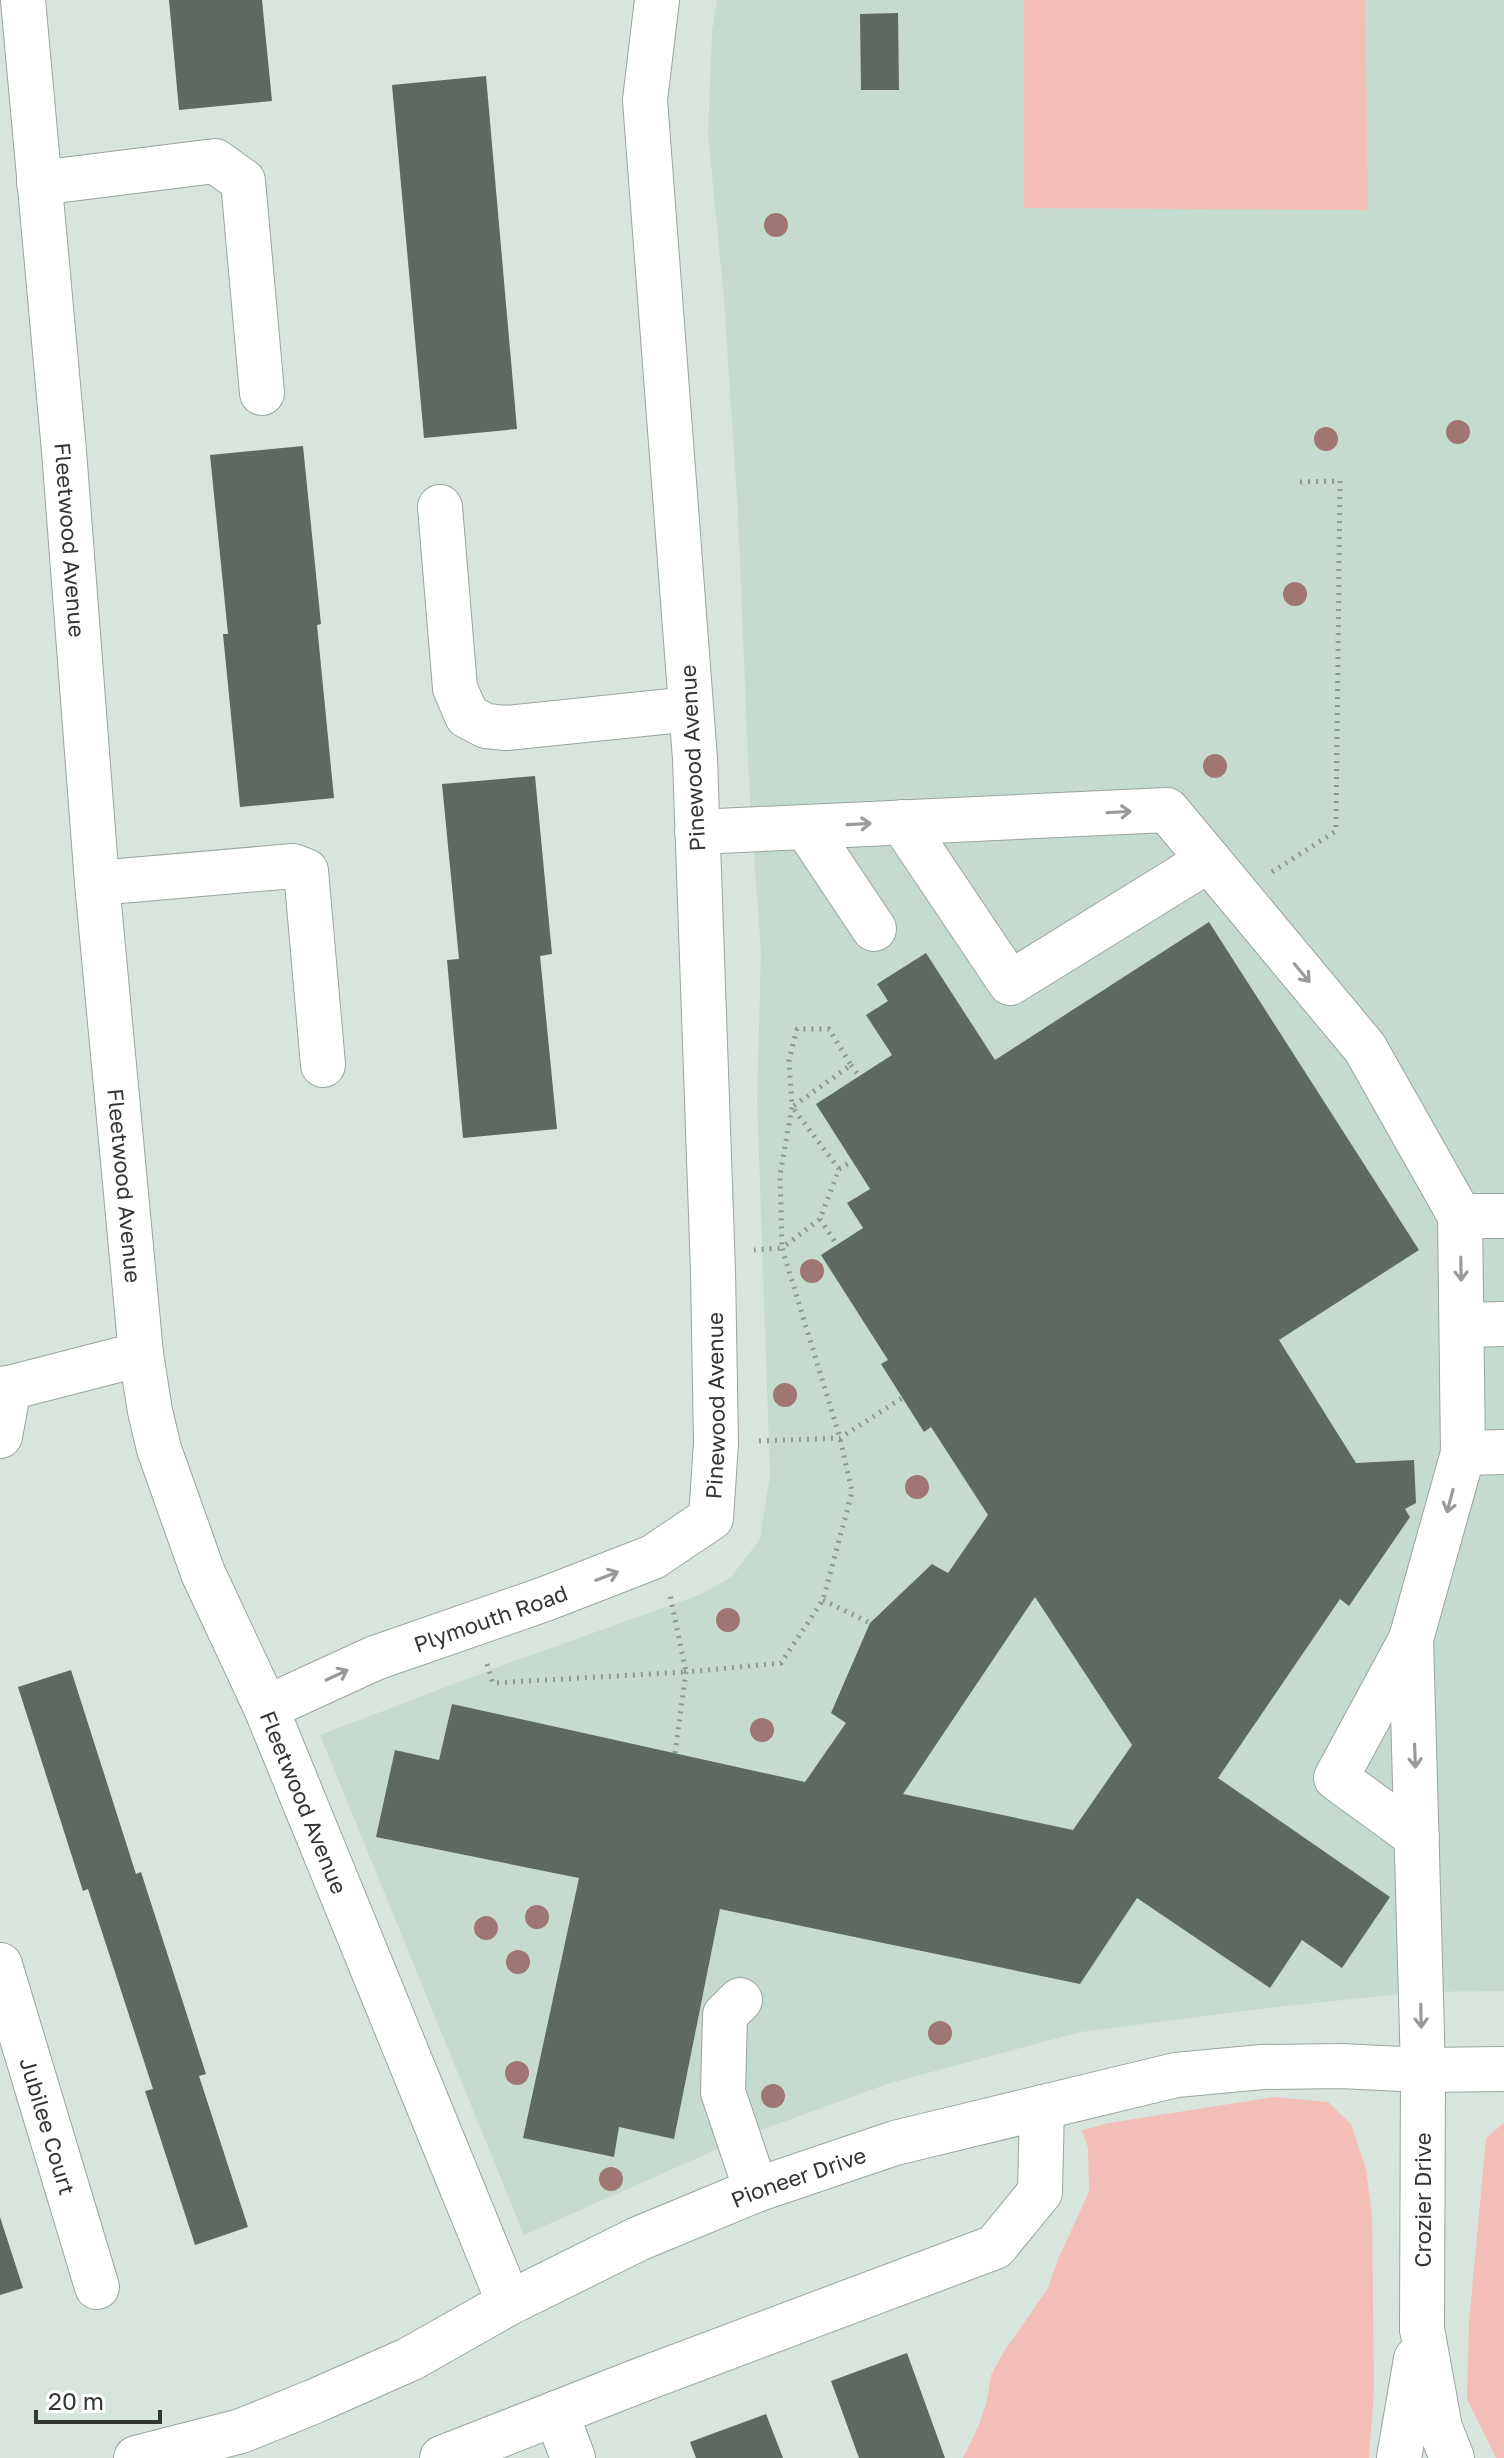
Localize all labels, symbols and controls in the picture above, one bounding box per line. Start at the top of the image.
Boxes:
street label: Fleetwood Avenue [50,441,92,638]
street label: Pinewood Avenue [674,664,710,852]
one-way arrow [1105,804,1132,819]
one-way arrow [845,817,872,832]
one-way arrow [1293,962,1311,982]
street label: Fleetwood Avenue [103,1087,148,1284]
one-way arrow [1453,1255,1469,1282]
street label: Pinewood Avenue [699,1312,730,1500]
one-way arrow [1441,1487,1456,1513]
one-way arrow [594,1568,619,1582]
street label: Plymouth Road [410,1578,571,1657]
one-way arrow [325,1667,349,1682]
street label: Fleetwood Avenue [255,1707,354,1897]
one-way arrow [1407,1742,1422,1769]
one-way arrow [1414,2002,1429,2029]
street label: Jubilee Court [15,2054,82,2198]
street label: Crozier Drive [1409,2133,1436,2268]
street label: Pioneer Drive [727,2140,869,2213]
scale bar [36,2374,160,2424]
text: 20 m [48,2386,104,2415]

